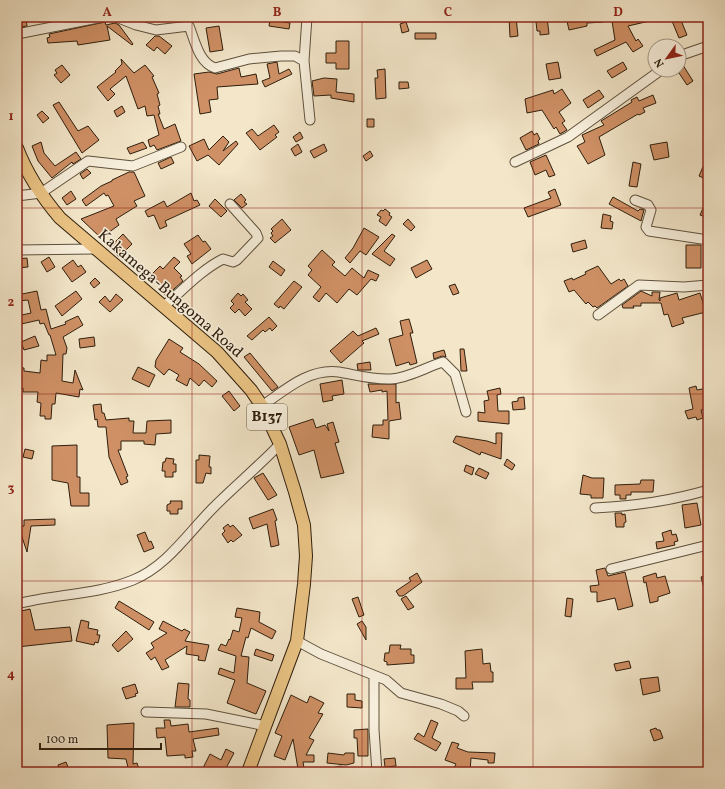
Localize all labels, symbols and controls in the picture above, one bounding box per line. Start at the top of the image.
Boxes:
text: A [102,4,112,22]
text: B [273,4,282,22]
text: C [444,4,452,22]
text: D [613,4,623,22]
north arrow [647,38,687,78]
text: N [651,55,668,70]
text: 1 [8,108,14,126]
street label: Kakamega-Bungoma Road [92,225,248,363]
text: 2 [8,294,15,312]
road number: B137 [247,404,287,430]
text: 3 [8,480,15,498]
text: 4 [7,666,15,684]
scale bar [40,725,161,751]
text: 100 m [46,732,79,748]

